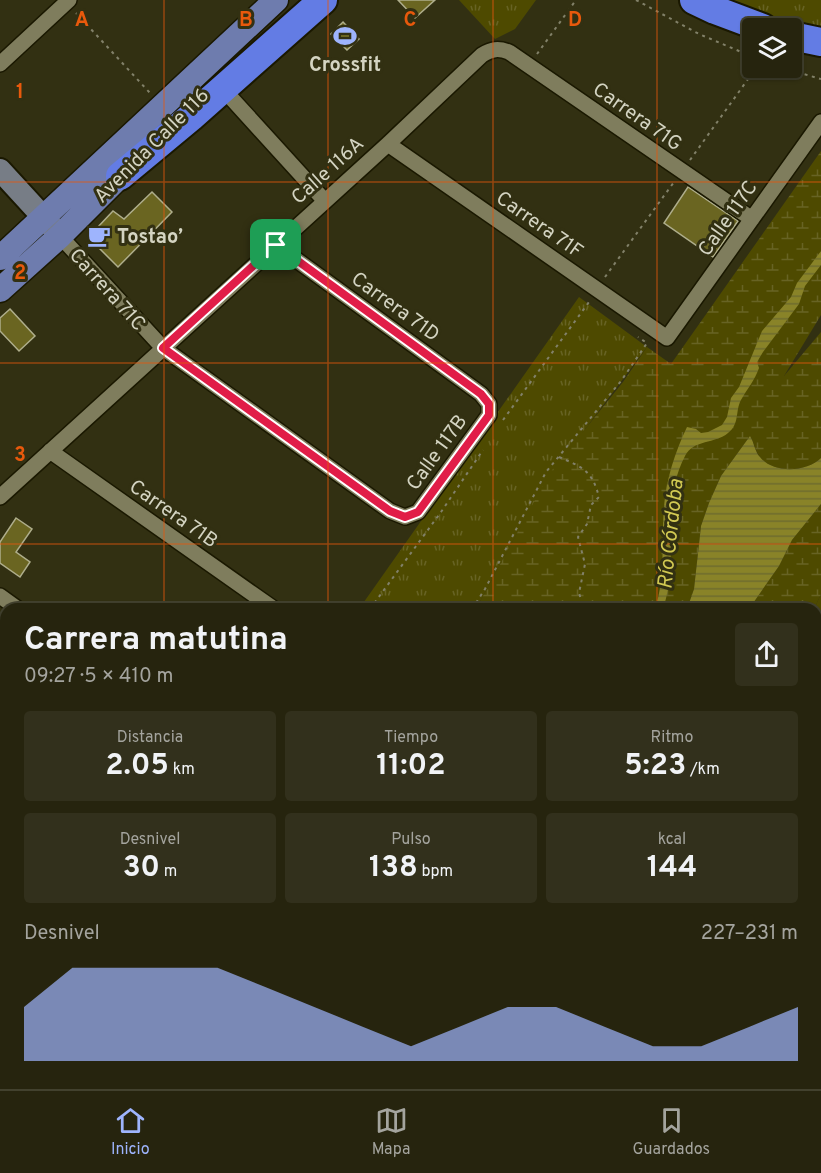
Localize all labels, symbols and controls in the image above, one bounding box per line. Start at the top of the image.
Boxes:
text: A [75,8,89,34]
text: B [239,8,253,34]
text: C [404,8,416,34]
text: D [568,8,582,34]
map controls [742,18,802,78]
button: layers [742,18,802,78]
sports icon: Crossfit [332,23,358,49]
place label: Crossfit [309,53,381,79]
street label: Carrera 71G [587,77,687,158]
text: 1 [16,80,24,106]
street label: Avenida Calle 116 [89,83,216,210]
street label: Calle 116A [286,132,370,211]
street label: Calle 117C [693,176,764,262]
street label: Carrera 71F [490,186,588,265]
pin [250,219,301,270]
cafe icon: Tostao’ [86,223,112,249]
place label: Tostao’ [117,225,183,251]
icon: arrive [259,228,292,261]
street label: Carrera 71C [63,244,151,337]
text: 2 [14,261,26,287]
street label: Carrera 71D [345,267,444,348]
street label: Calle 117B [401,410,474,496]
text: 3 [14,443,26,469]
street label: Carrera 71B [123,475,222,555]
water label: Río Córdoba [652,478,691,591]
text: Carrera matutina [24,620,288,662]
button: share [735,623,798,686]
text: 09:27 · 5 × 410 m [24,664,173,690]
text: Distancia [117,728,183,748]
text: Tiempo [384,728,438,748]
text: Ritmo [651,728,693,748]
text: 2.05 [105,748,169,785]
text: 11:02 [376,748,446,785]
text: 5:23 [624,748,686,785]
text: km [169,760,195,780]
text: /km [686,760,720,780]
text: Desnivel [120,830,180,850]
text: Pulso [391,830,431,850]
text: kcal [658,830,686,850]
text: 30 [123,850,160,887]
text: 138 [369,850,418,887]
text: 144 [647,850,697,887]
text: m [160,862,177,882]
text: bpm [418,862,453,882]
text: Desnivel [24,921,100,947]
text: 227–231 m [701,921,798,947]
tab: Inicio [111,1104,150,1160]
tab: Mapa [372,1104,410,1160]
tab: Guardados [632,1104,710,1160]

